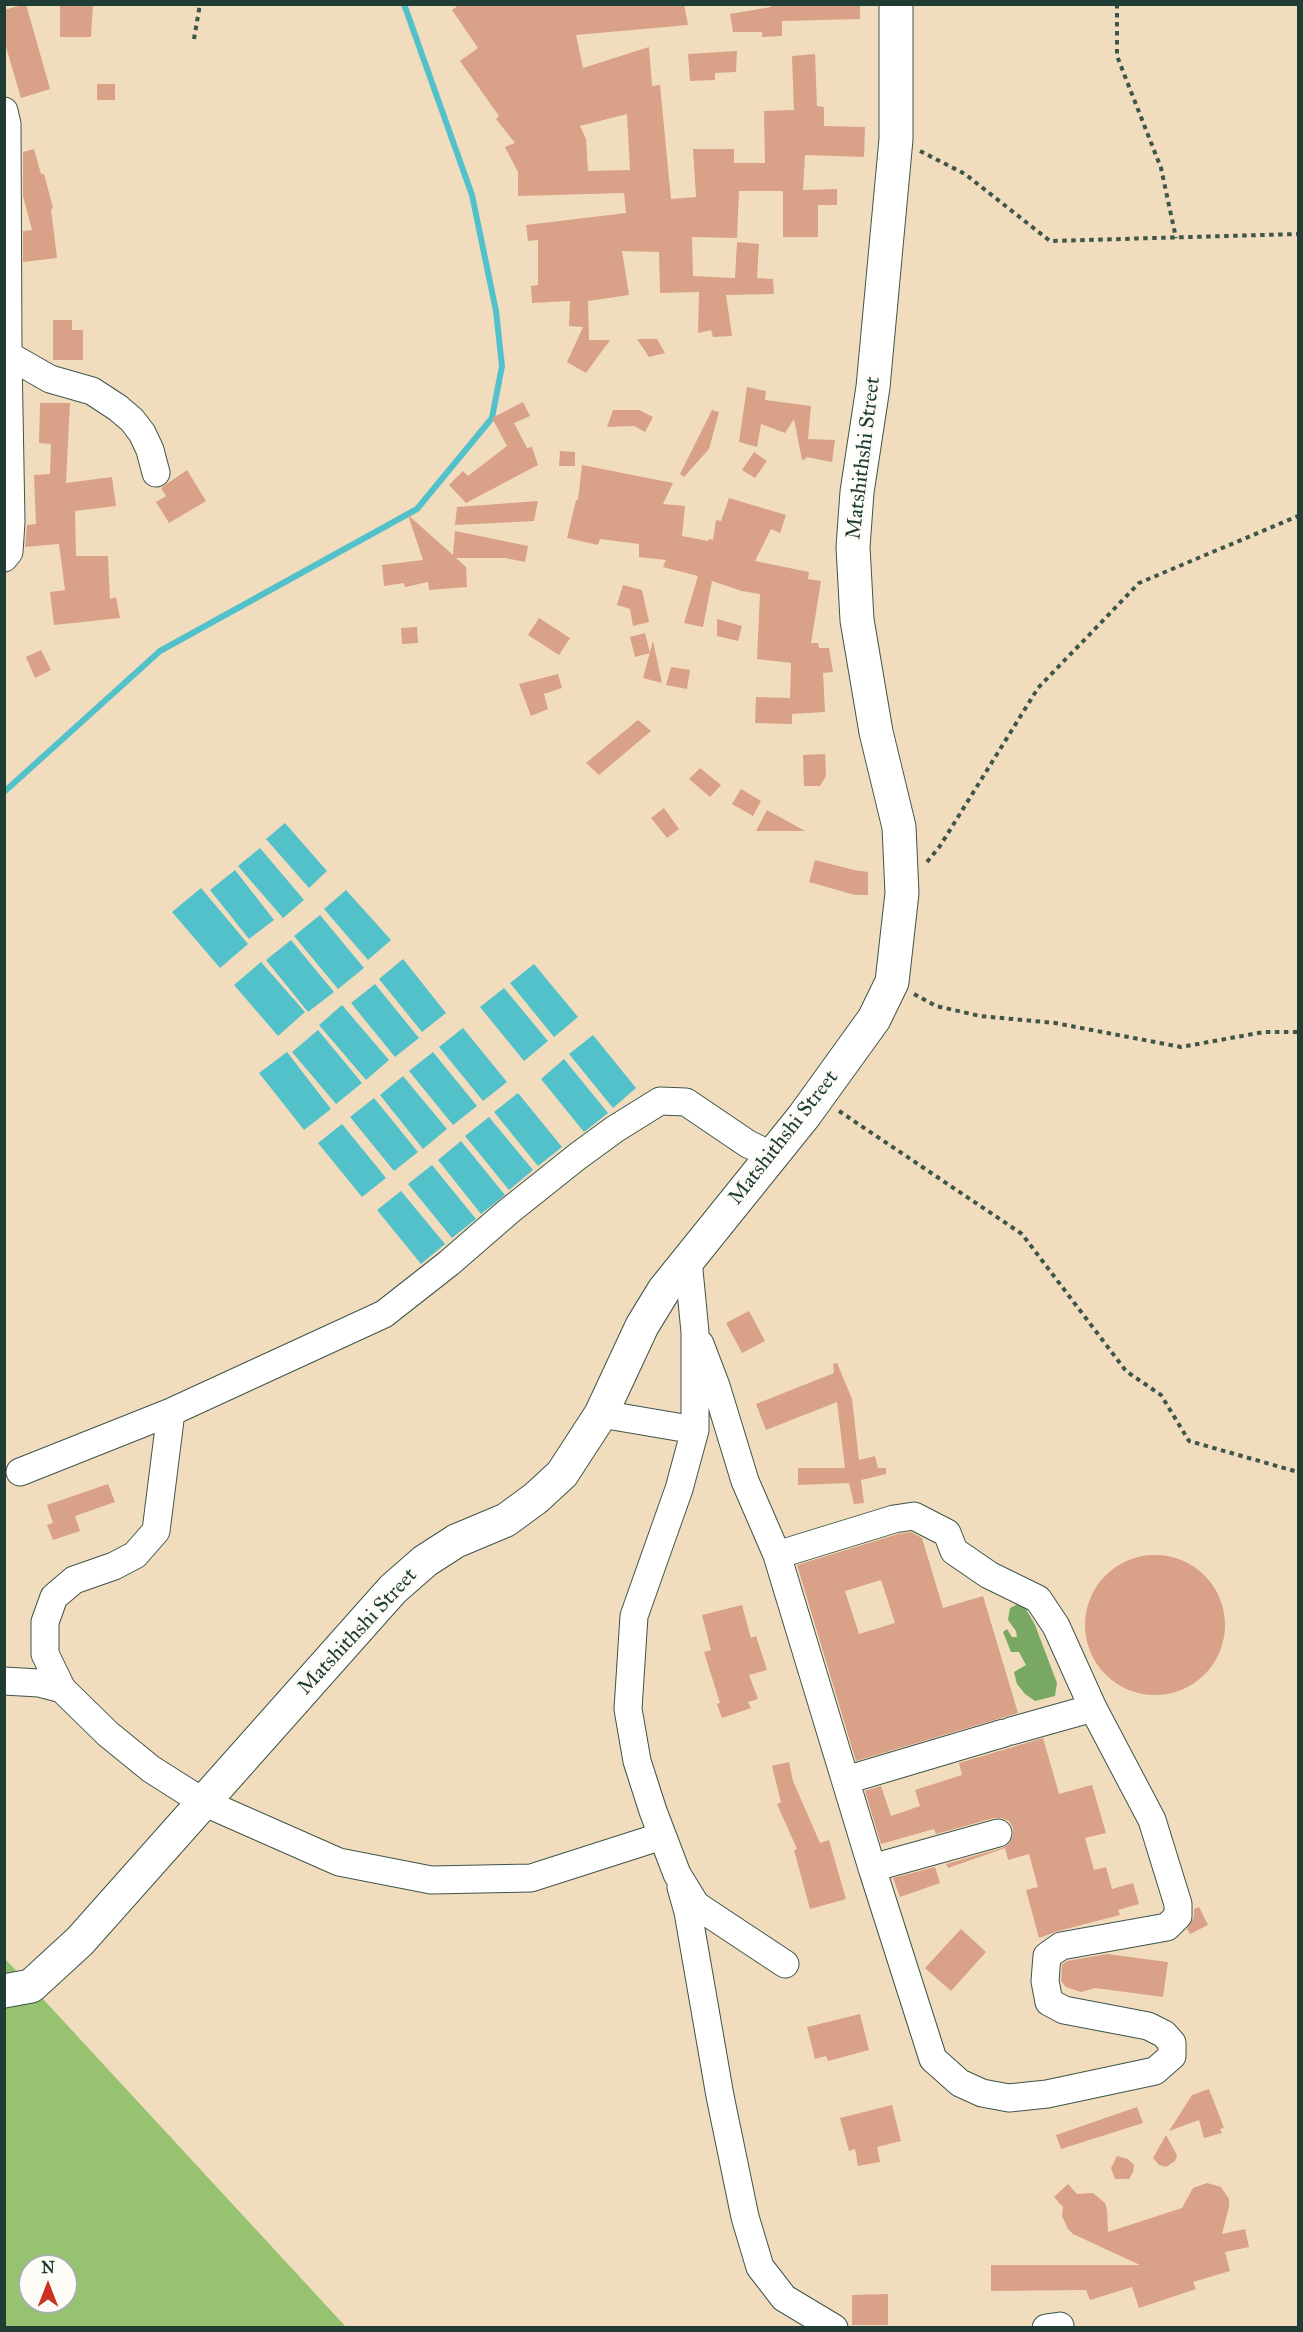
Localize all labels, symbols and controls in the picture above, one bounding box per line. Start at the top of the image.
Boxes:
street label: Matshithshi Street [842,375,886,541]
street label: Matshithshi Street [724,1066,844,1210]
street label: Matshithshi Street [293,1563,423,1701]
north arrow [18,2254,78,2314]
text: N [41,2258,55,2277]

